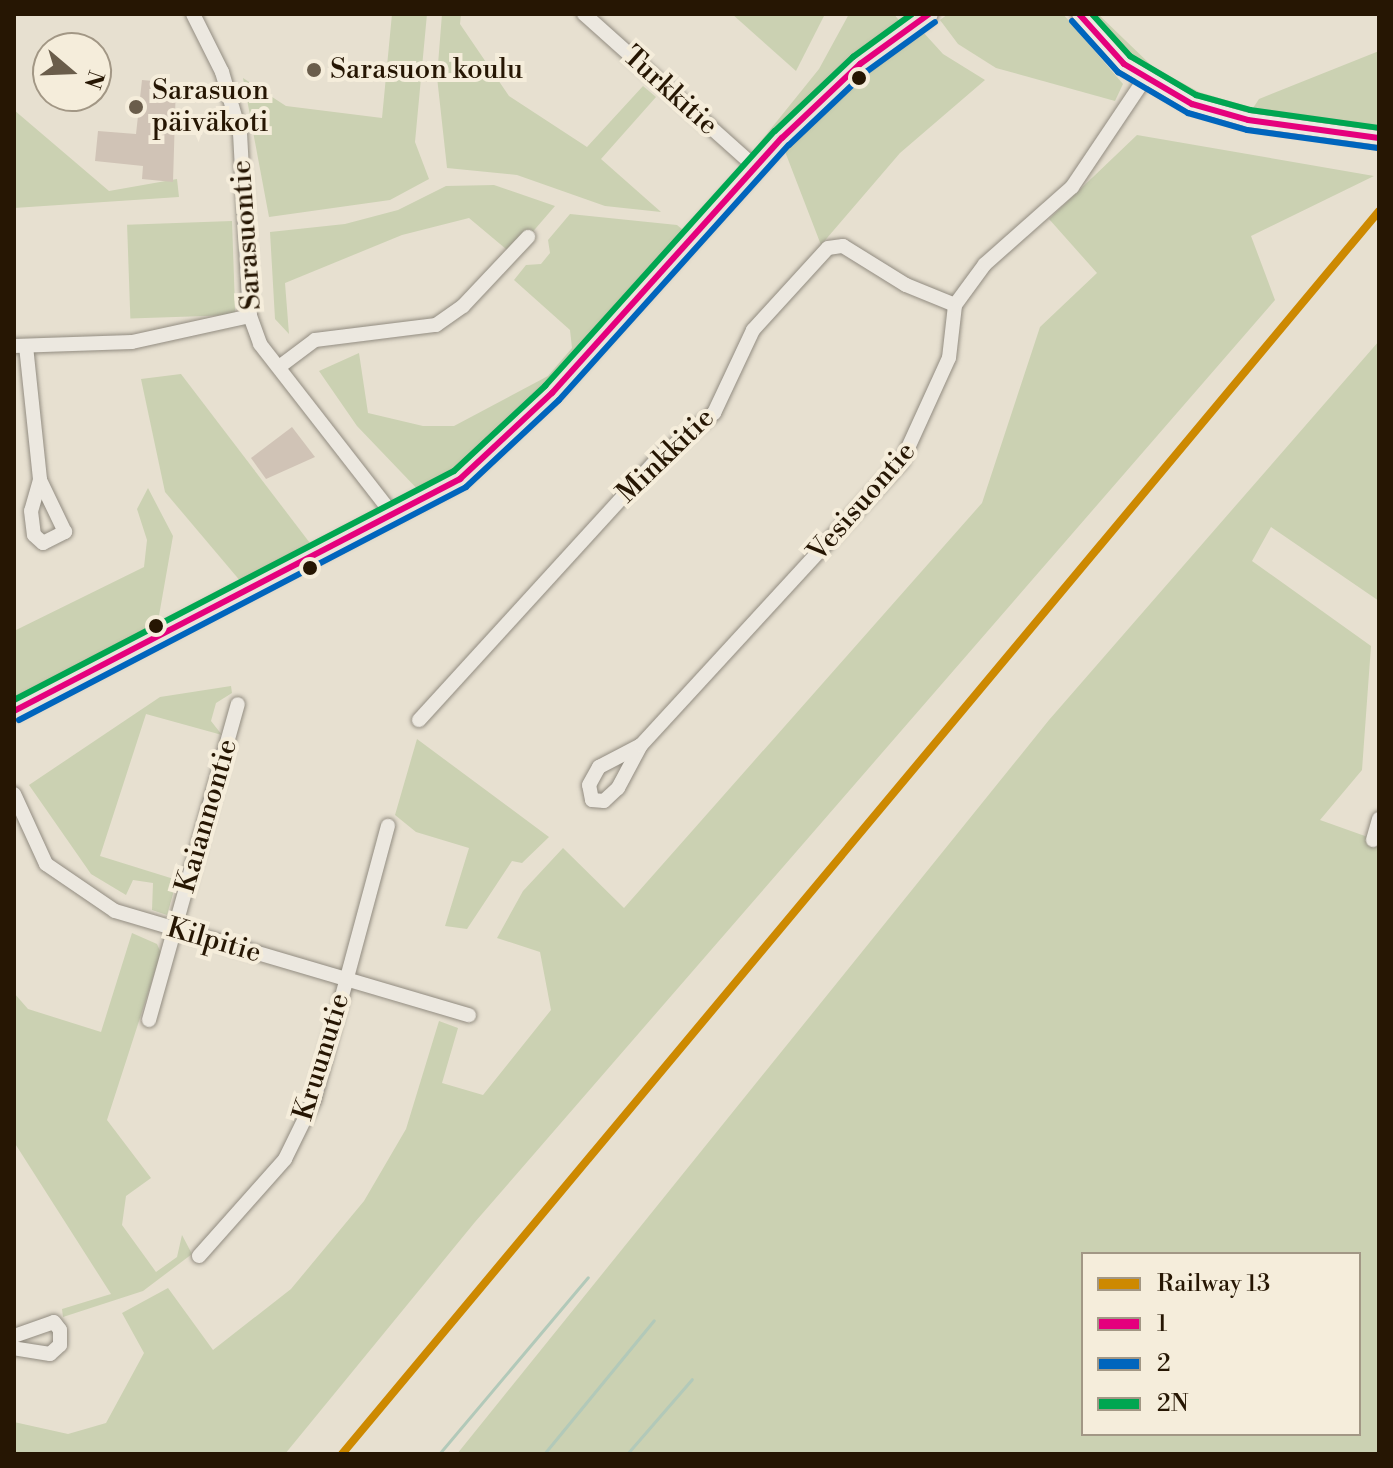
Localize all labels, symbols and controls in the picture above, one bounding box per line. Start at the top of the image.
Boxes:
north arrow [32,32,112,112]
street label: Turkkitie [615,40,725,142]
place label: Sarasuon koulu [330,53,523,87]
marker: Sarasuon koulu [305,61,323,79]
text: N [78,67,109,92]
unlabelled marker [851,70,867,86]
place label: Sarasuon päiväkoti [152,74,269,140]
marker: Sarasuon päiväkoti [127,98,145,116]
street label: Sarasuontie [225,159,269,311]
street label: Minkkitie [610,402,722,510]
street label: Vesisuontie [801,435,923,569]
unlabelled marker [302,560,318,576]
unlabelled marker [148,618,164,634]
street label: Kaiannontie [169,735,245,897]
street label: Kilpitie [163,912,265,970]
street label: Kruunutie [287,989,357,1125]
legend [1081,1252,1361,1436]
text: Railway 13 [1157,1269,1270,1299]
text: 1 [1157,1309,1167,1339]
text: 2 [1157,1349,1171,1379]
text: 2N [1157,1389,1189,1419]

